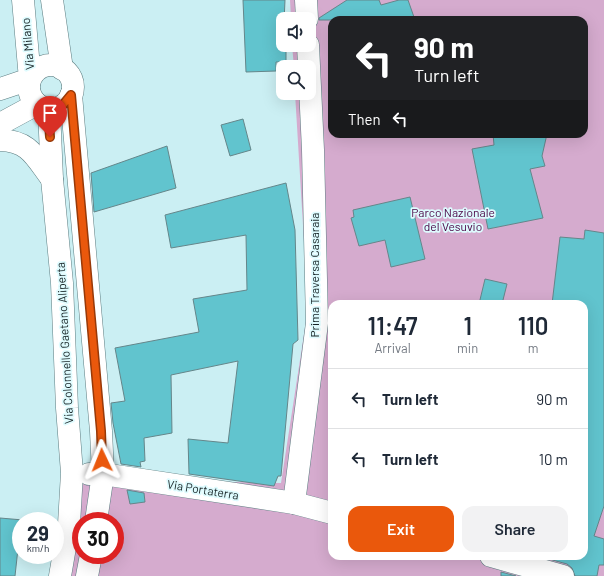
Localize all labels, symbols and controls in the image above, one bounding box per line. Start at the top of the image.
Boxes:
map controls [276,12,316,100]
button: sound [276,12,316,52]
street label: Via Milano [18,17,36,71]
text: 90 m [414,30,474,64]
icon: left [348,32,400,84]
button: search [276,60,316,100]
text: Turn left [414,64,480,86]
pin [33,96,67,137]
icon: arrive [39,102,61,124]
icon: left [389,108,411,130]
text: Then [348,110,381,128]
park label: Parco Nazionale del Vesuvio [411,205,495,233]
street label: Prima Traversa Casaraia [307,212,321,338]
street label: Via Colonnello Gaetano Aliperta [53,262,75,424]
text: 11:47 [368,311,418,340]
text: 1 [463,311,472,340]
text: 110 [518,311,548,340]
text: Arrival [374,340,411,356]
text: min [457,340,478,356]
text: m [528,340,538,356]
icon: left [348,388,370,410]
text: Turn left [382,390,438,408]
text: 90 m [536,390,568,408]
position arrow [81,439,123,481]
icon: left [348,448,370,470]
text: Turn left [382,450,438,468]
text: 10 m [539,450,568,468]
street label: Via Portaterra [166,476,240,502]
button: Exit [348,506,454,552]
button: Share [462,506,568,552]
speed limit sign: 30 [72,512,124,564]
text: 29 [27,521,49,545]
text: km/h [27,542,49,554]

